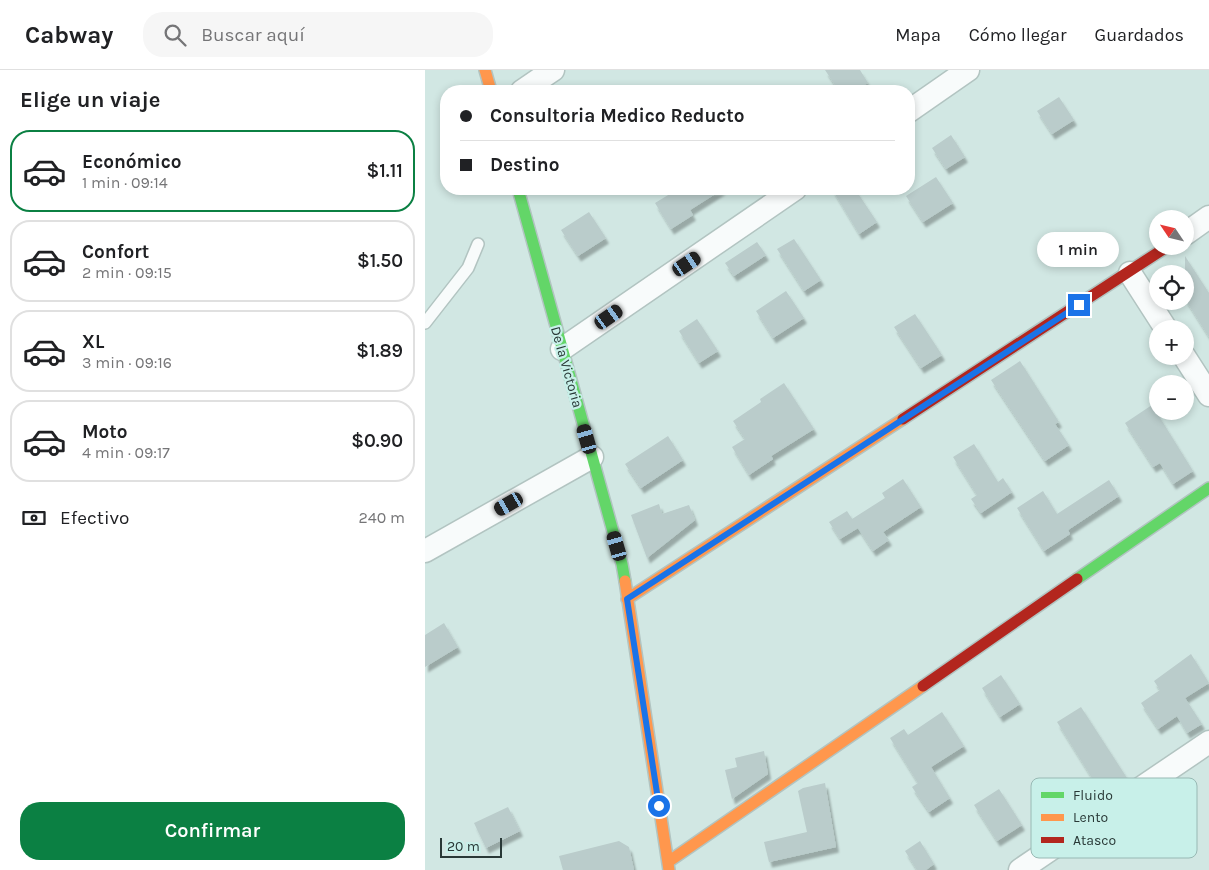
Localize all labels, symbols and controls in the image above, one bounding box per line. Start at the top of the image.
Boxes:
search box [143,12,493,57]
text: Cabway [25,21,113,49]
icon: search [161,21,189,49]
text: Buscar aquí [201,24,305,46]
text: Mapa [895,24,941,46]
text: Cómo llegar [969,24,1067,46]
text: Guardados [1095,24,1184,46]
text: Elige un viaje [20,87,160,113]
text: Consultoria Medico Reducto [490,105,745,127]
icon: car [22,149,67,194]
text: Económico [82,151,182,173]
text: Destino [490,154,559,176]
text: $1.11 [366,160,403,182]
text: 1 min · 09:14 [82,173,168,192]
north arrow [1149,210,1194,255]
map controls [1149,210,1194,420]
callout: 1 min [1038,232,1120,268]
icon: car [22,239,67,284]
text: 1 min [1058,240,1098,259]
text: Confort [82,241,149,263]
car [670,249,703,279]
text: $1.50 [357,250,403,272]
text: 2 min · 09:15 [82,263,172,282]
button: locate [1149,265,1194,310]
route end [1068,294,1090,316]
car [592,302,625,332]
button: + [1149,320,1194,365]
street label: De la Victoria [547,324,586,410]
icon: car [22,329,67,374]
text: XL [82,331,104,353]
text: $1.89 [356,340,403,362]
text: 3 min · 09:16 [82,353,172,372]
button: − [1149,375,1194,420]
icon: car [22,419,67,464]
text: Moto [82,421,128,443]
car [575,423,598,455]
text: $0.90 [351,430,403,452]
text: 4 min · 09:17 [82,443,170,462]
car [492,490,525,518]
icon: cash [20,504,48,532]
text: Efectivo [60,507,129,529]
text: 240 m [359,508,405,527]
car [605,530,628,562]
legend [1031,778,1197,858]
text: Fluido [1073,787,1113,804]
route start [648,795,670,817]
button: Confirmar [20,802,405,860]
text: Lento [1073,809,1108,826]
text: Atasco [1073,832,1116,849]
scale bar [440,835,503,858]
text: 20 m [447,838,480,855]

